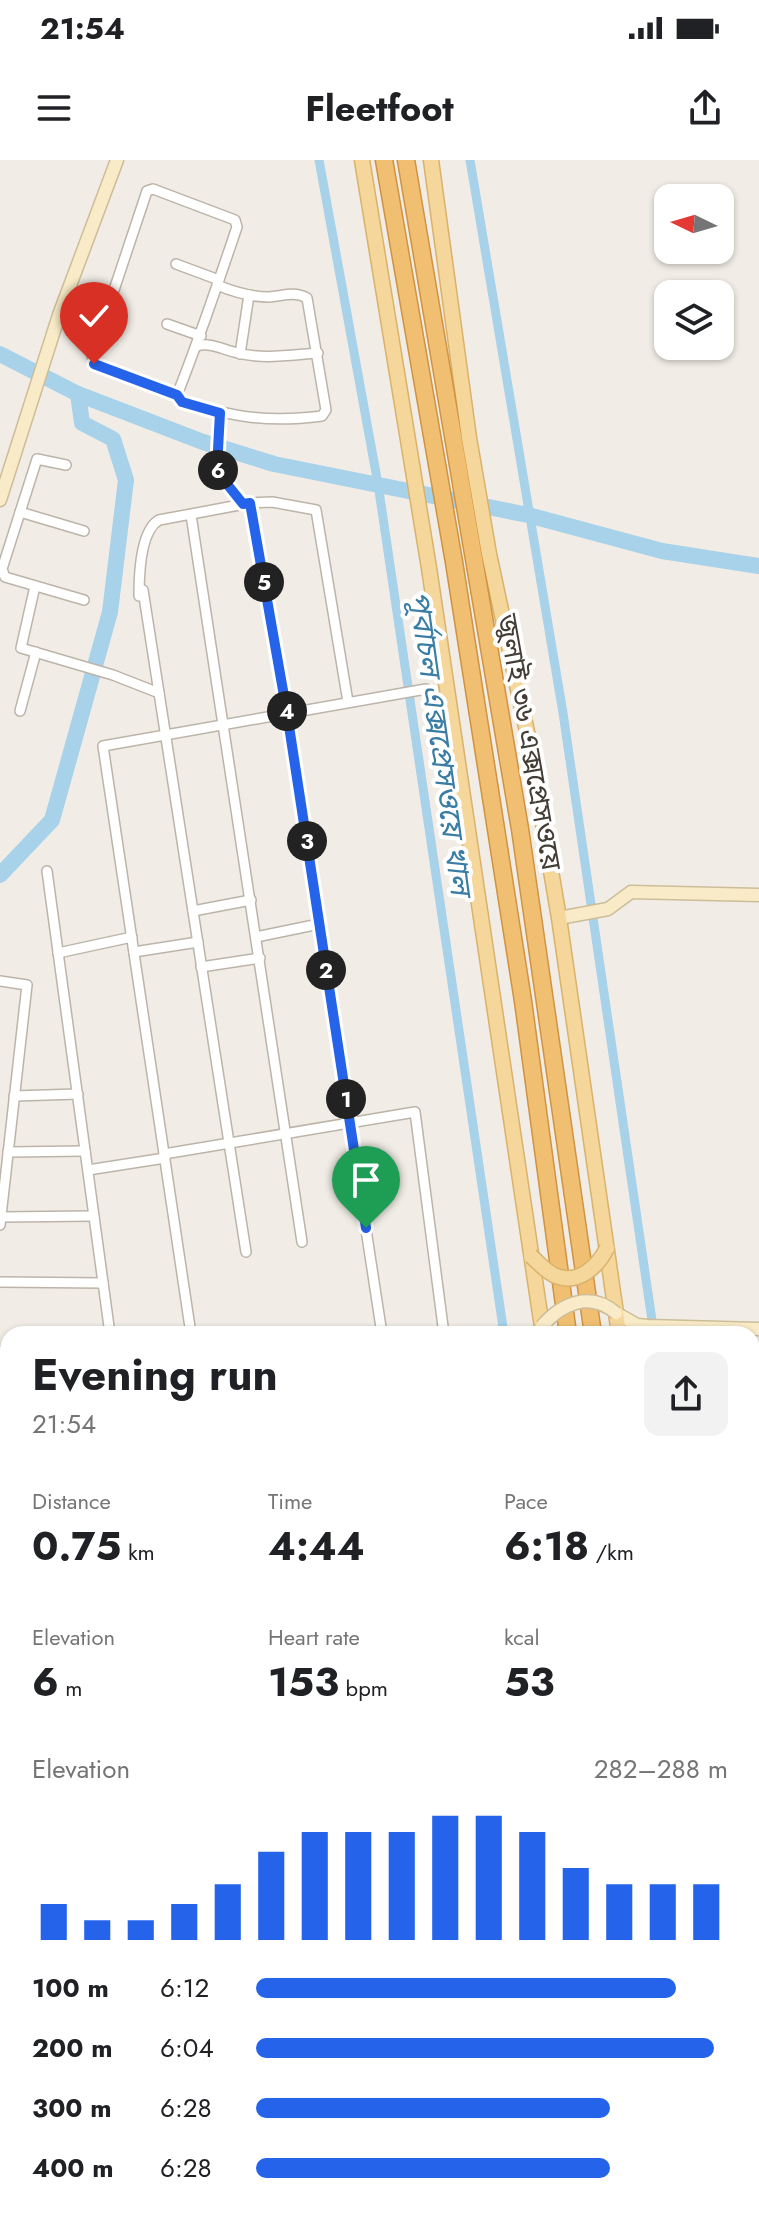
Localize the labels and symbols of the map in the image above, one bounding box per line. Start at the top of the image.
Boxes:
north arrow [654,184,734,264]
pin [60,282,128,364]
pin: 6 [198,450,238,490]
pin: 5 [244,562,284,602]
water label: পূর্বাচল এক্সপ্রেসওয়ে খাল [398,588,484,902]
street label: জুলাই ৩৬ এক্সপ্রেসওয়ে [487,610,572,874]
pin: 4 [267,691,307,731]
pin: 3 [287,821,327,861]
pin: 2 [306,950,346,990]
pin: 1 [326,1079,366,1119]
pin [332,1146,400,1228]

